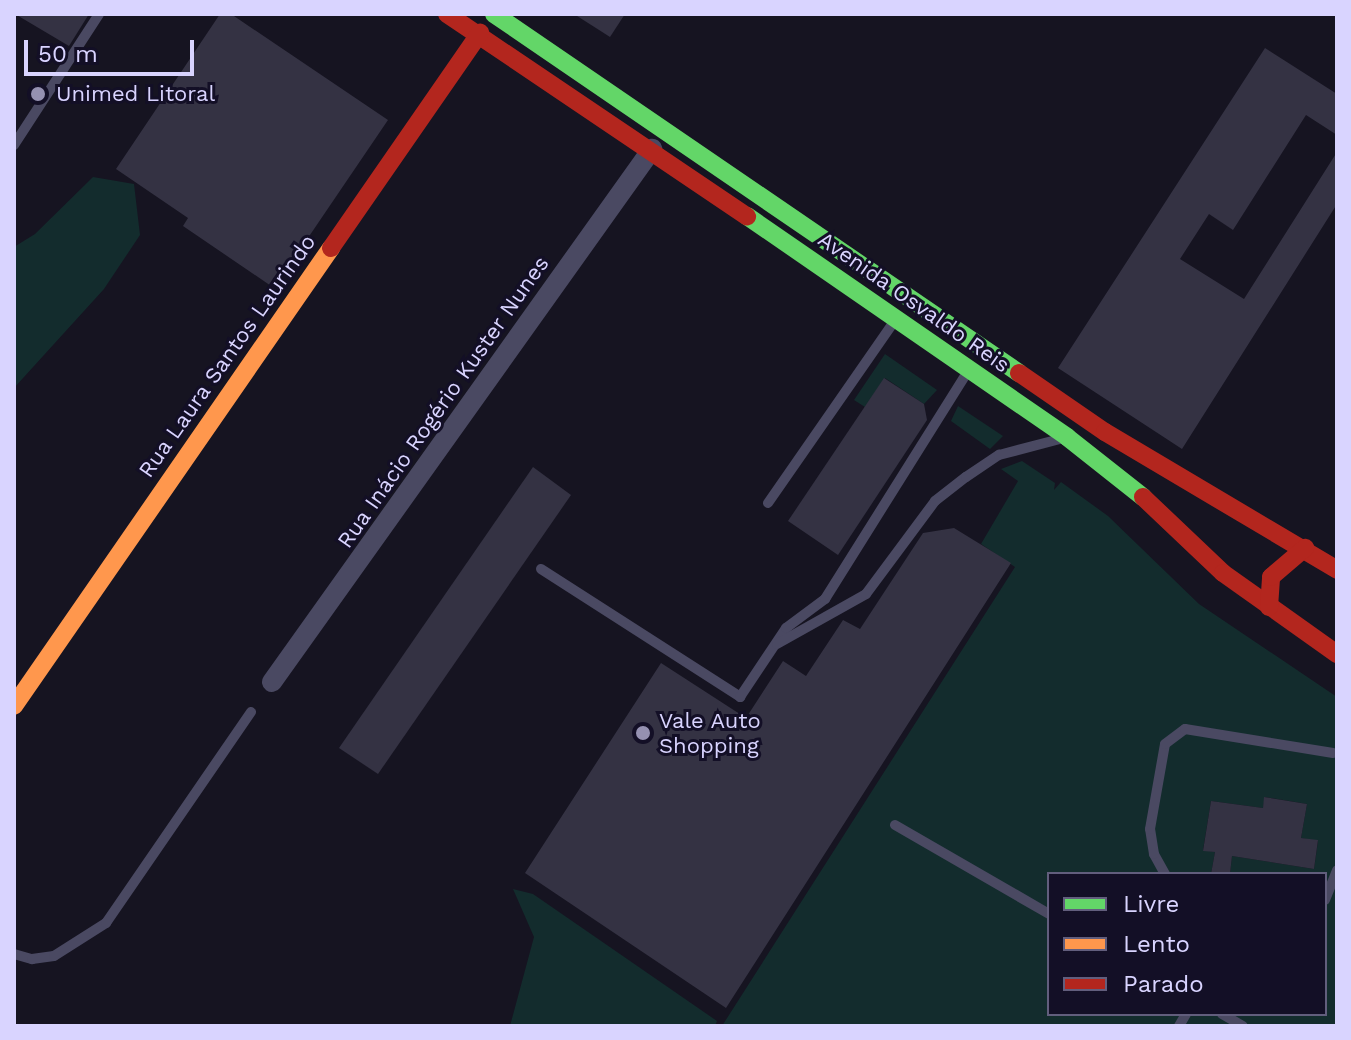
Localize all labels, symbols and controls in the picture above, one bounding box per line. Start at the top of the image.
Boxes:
scale bar [28,24,198,74]
text: 50 m [38,40,98,68]
place label: Unimed Litoral [56,81,215,107]
marker: Unimed Litoral [27,83,49,105]
street label: Avenida Osvaldo Reis [813,226,1015,378]
street label: Rua Laura Santos Laurindo [133,229,321,483]
street label: Rua Inácio Rogério Kuster Nunes [331,250,555,554]
place label: Vale Auto Shopping [659,707,762,758]
marker: Vale Auto Shopping [634,724,652,742]
legend [1047,872,1327,1016]
text: Livre [1123,890,1179,918]
text: Lento [1123,930,1190,958]
text: Parado [1123,970,1204,998]

